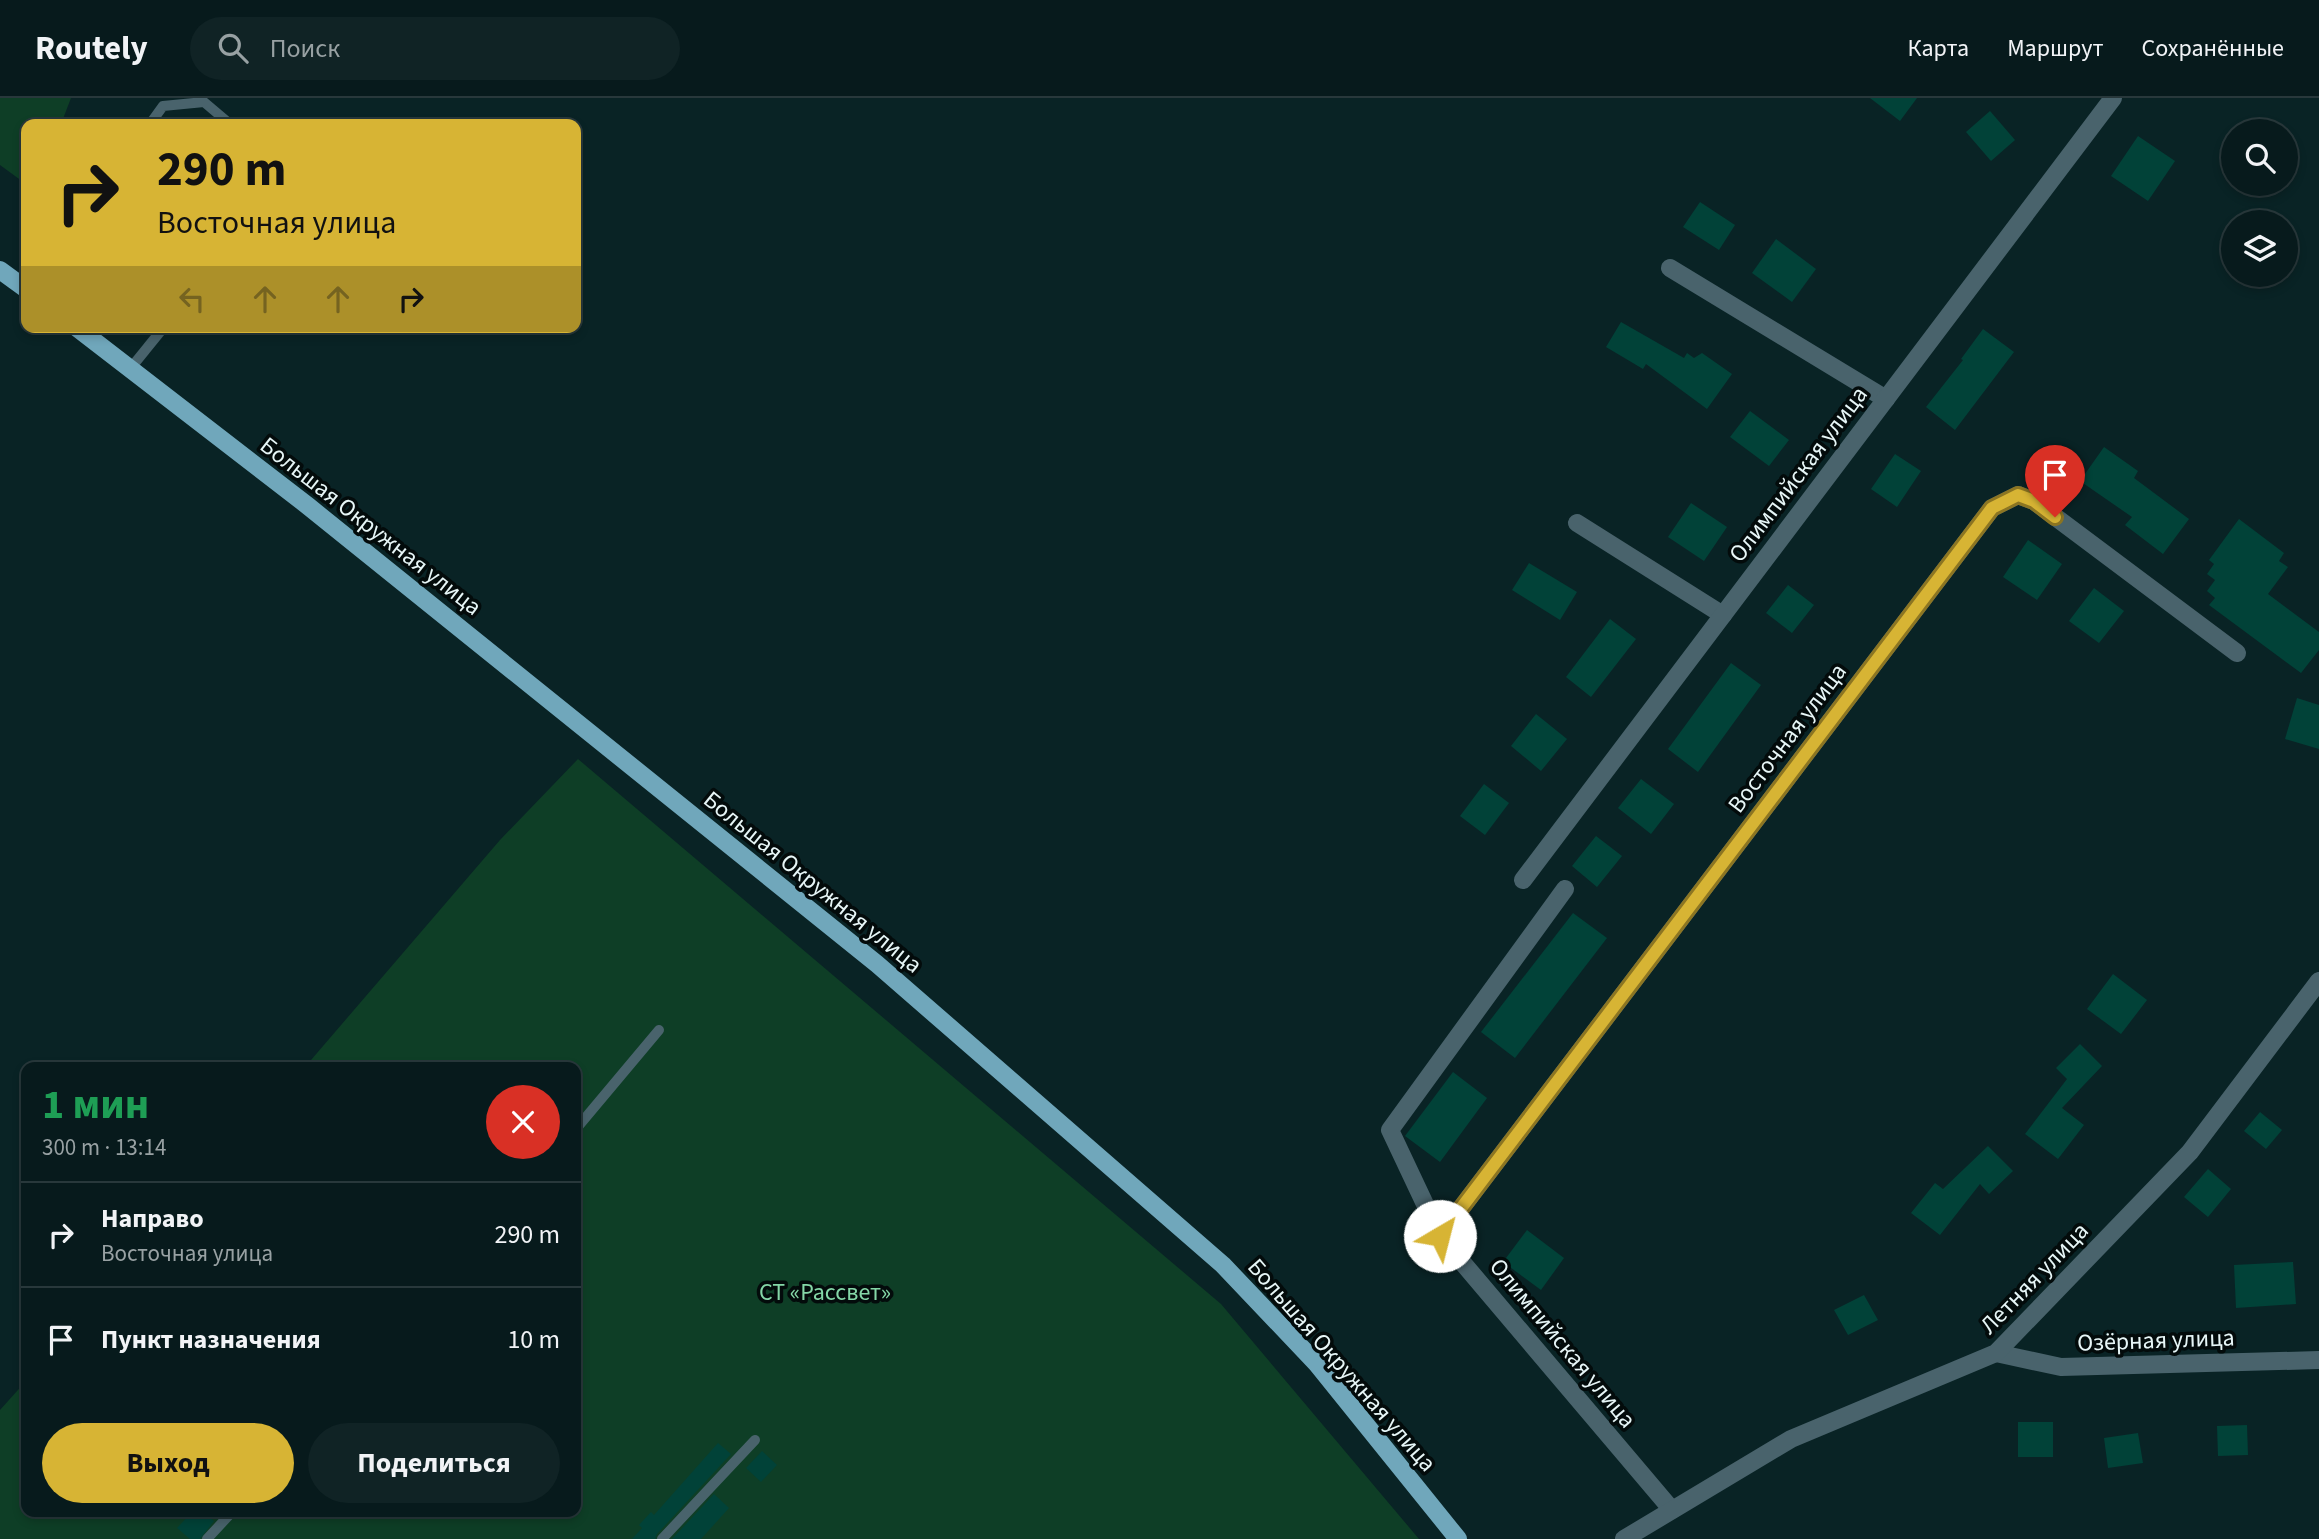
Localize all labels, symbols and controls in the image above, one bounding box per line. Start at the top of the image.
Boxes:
search box [190,17,680,80]
text: Routely [35,25,148,72]
icon: search [214,29,252,67]
text: Поиск [270,30,340,67]
text: Карта [1908,31,1969,66]
text: Маршрут [2007,31,2103,66]
text: Сохранённые [2141,31,2284,66]
map controls [2221,119,2298,287]
button: search [2221,119,2298,196]
text: 290 m [157,135,286,205]
icon: right [42,147,133,238]
text: Восточная улица [157,200,396,246]
button: layers [2221,210,2298,287]
icon: left [173,280,211,318]
icon: ahead [246,280,284,318]
icon: ahead [319,280,357,318]
icon: right [392,280,430,318]
street label: Олимпийская улица [1721,379,1876,570]
street label: Большая Окружная улица [252,429,489,624]
pin [2025,445,2085,517]
icon: arrive [2036,456,2074,494]
street label: Восточная улица [1719,656,1855,821]
street label: Большая Окружная улица [696,783,930,982]
text: 1 мин [42,1075,149,1135]
button: close [486,1085,560,1159]
text: 300 m · 13:14 [42,1131,166,1164]
position arrow [1403,1199,1477,1273]
text: Направо [101,1200,204,1237]
street label: Летняя улица [1972,1214,2097,1342]
icon: right [42,1216,80,1254]
text: 290 m [494,1216,560,1253]
text: Восточная улица [101,1237,273,1270]
street label: Большая Окружная улица [1239,1251,1444,1480]
street label: Олимпийская улица [1481,1251,1644,1436]
park label: СТ «Рассвет» [759,1275,891,1310]
street label: Озёрная улица [2077,1320,2235,1361]
icon: arrive [42,1321,80,1359]
text: Пункт назначения [101,1321,321,1358]
text: 10 m [507,1321,560,1358]
button: Выход [42,1423,294,1503]
button: Поделиться [308,1423,560,1503]

